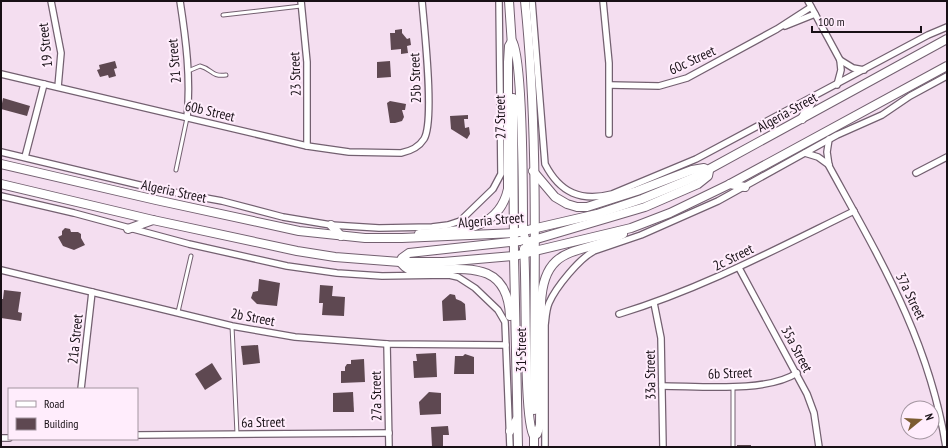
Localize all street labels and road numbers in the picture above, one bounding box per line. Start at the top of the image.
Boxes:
street label: 19 Street [34,22,56,68]
street label: 21 Street [163,38,185,84]
street label: 60c Street [666,41,718,79]
street label: 23 Street [285,51,305,97]
street label: 25b Street [405,52,425,104]
street label: Algeria Street [754,88,820,136]
street label: 27 Street [491,95,509,139]
street label: 60b Street [183,97,237,125]
street label: Algeria Street [140,175,208,207]
street label: Algeria Street [457,208,525,232]
street label: 2c Street [710,239,756,275]
street label: 37a Street [892,270,930,323]
street label: 2b Street [230,304,277,330]
street label: 21a Street [63,313,87,365]
street label: 35a Street [777,323,817,375]
street label: 31 Street [512,328,530,372]
street label: 33a Street [641,350,659,400]
street label: 6b Street [708,363,753,383]
street label: 27a Street [367,371,385,421]
street label: 6a Street [241,413,285,431]

